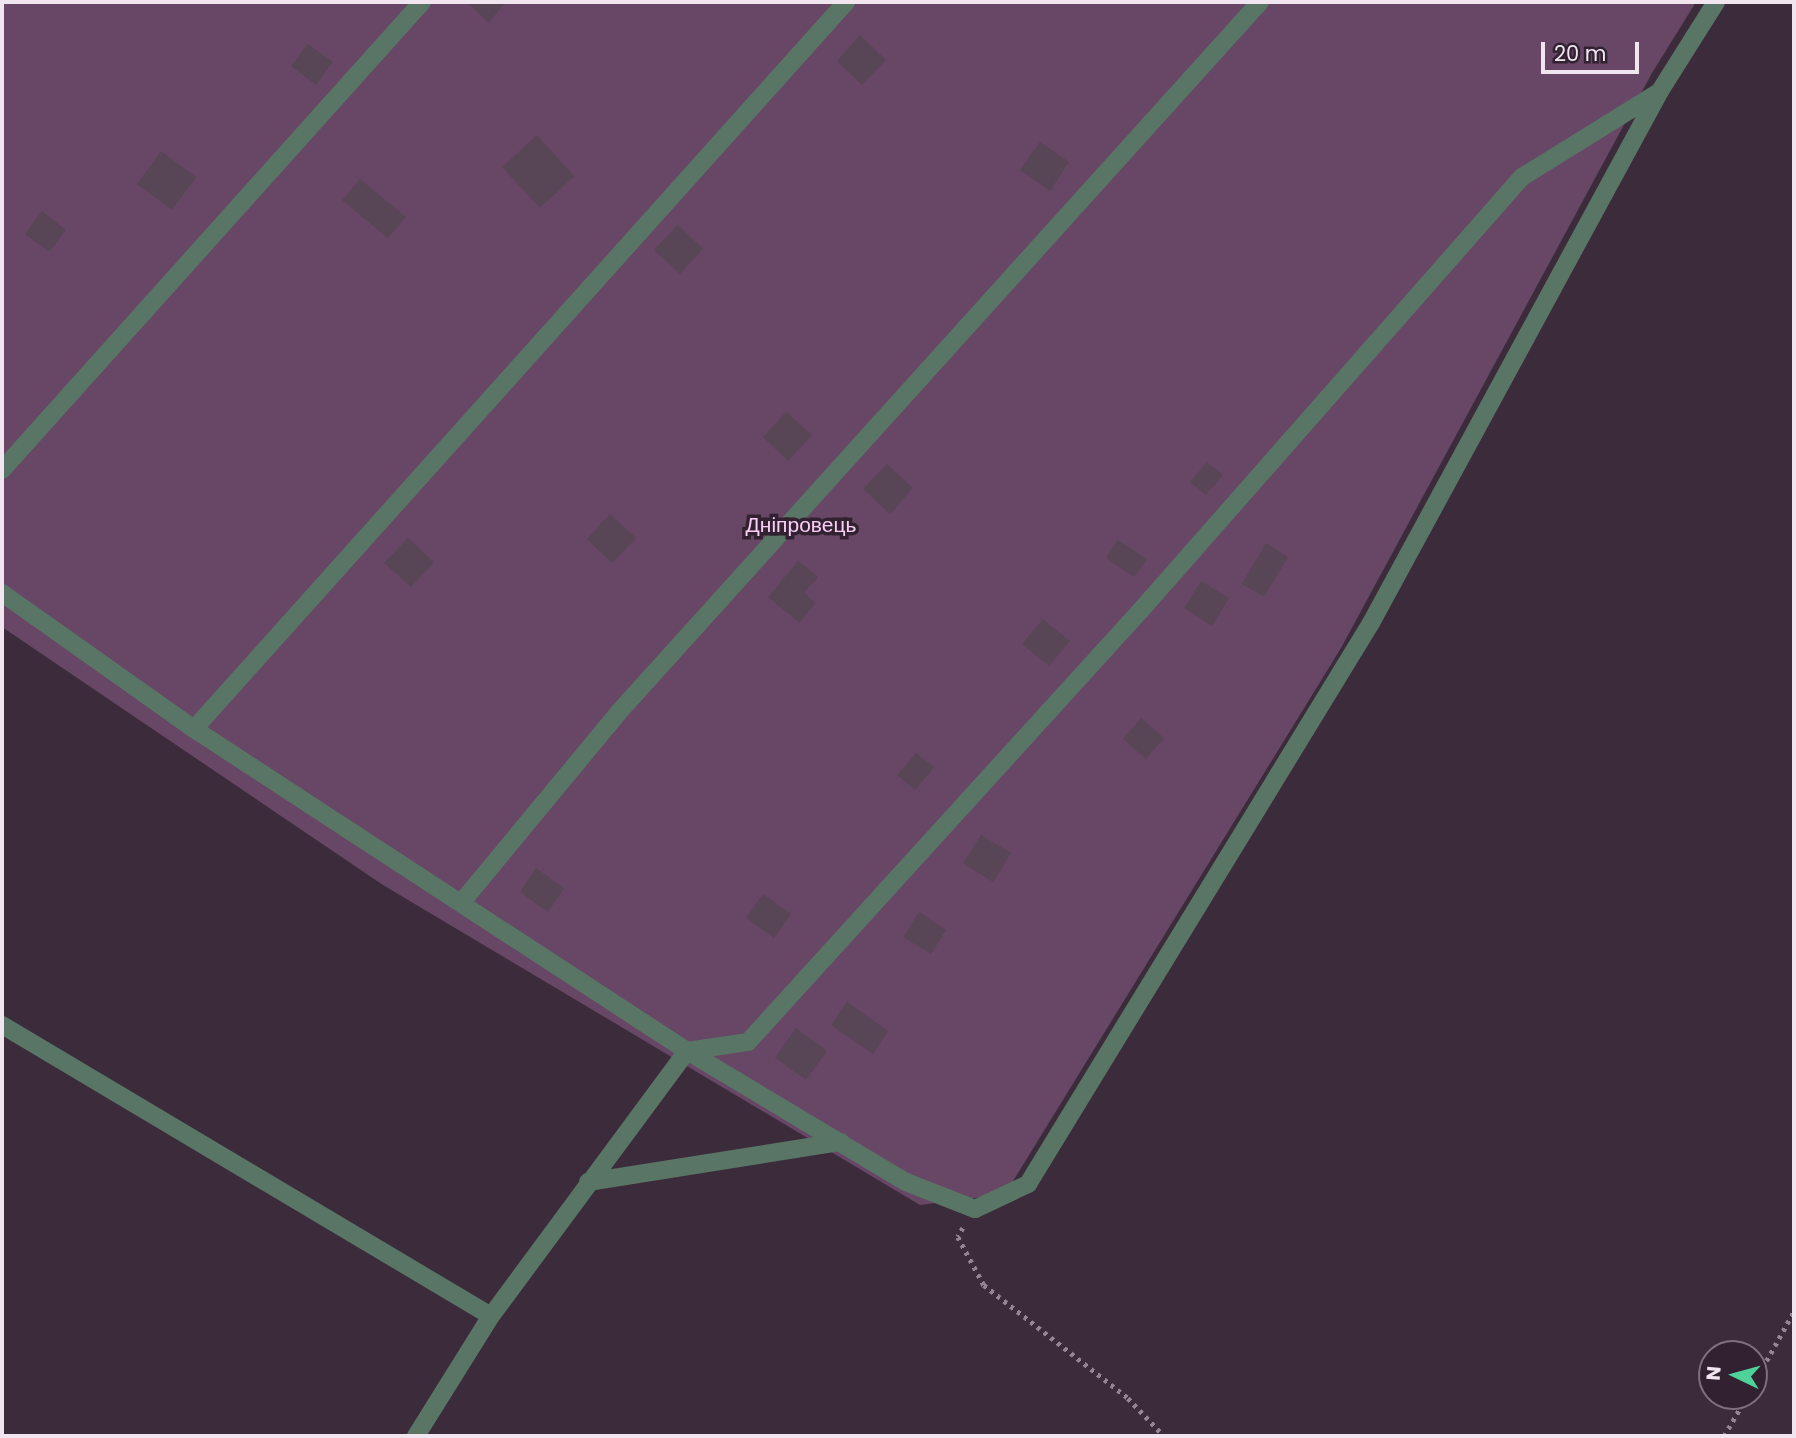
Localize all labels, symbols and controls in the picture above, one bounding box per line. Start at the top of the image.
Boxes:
scale bar [1544,28,1642,72]
text: 20 m [1554,39,1607,68]
park label: Дніпровець [746,512,856,538]
north arrow [1698,1340,1768,1410]
text: N [1700,1365,1728,1382]

